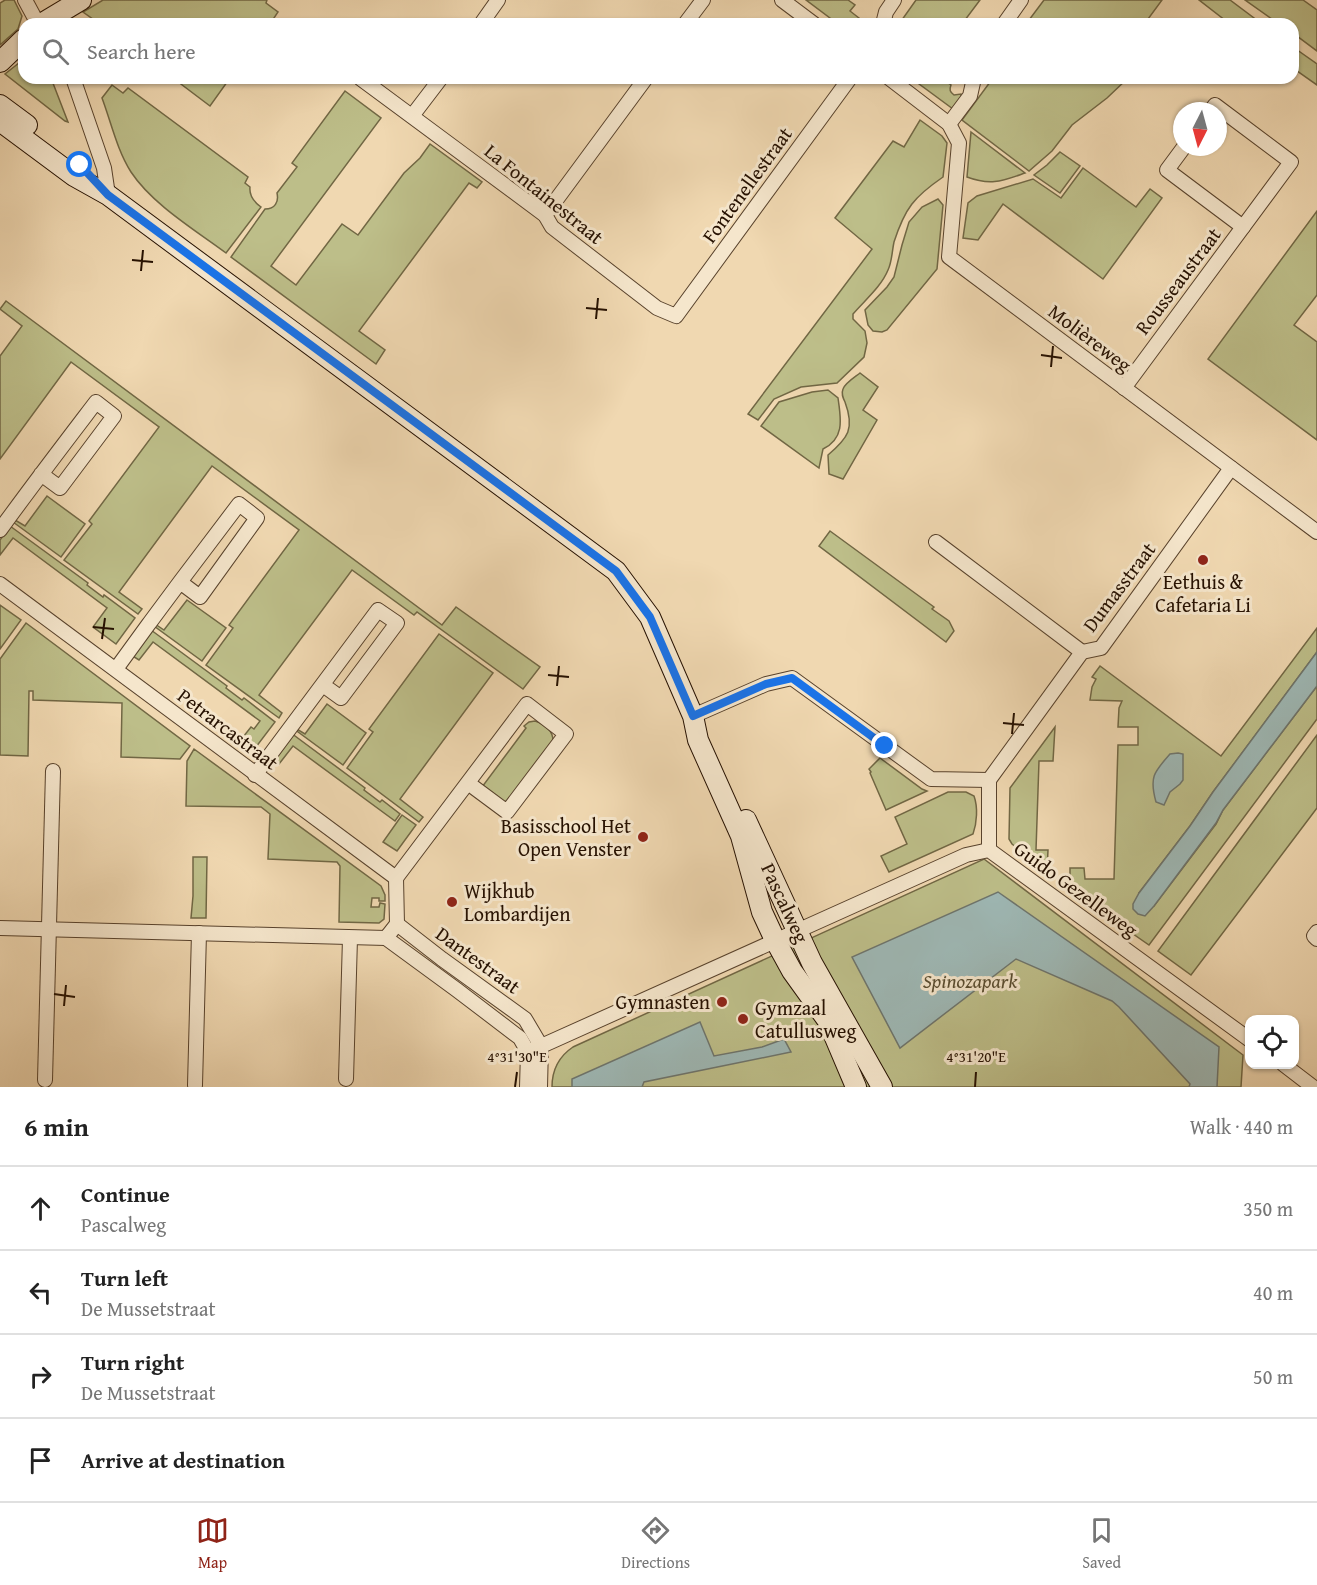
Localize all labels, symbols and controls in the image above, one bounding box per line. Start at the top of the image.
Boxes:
search box [18,18,1299,84]
icon: search [39,35,72,68]
text: Search here [87,35,196,67]
north arrow [1173,102,1227,156]
street label: Fontenellestraat [695,121,799,249]
street label: La Fontainestraat [479,136,610,251]
route start [66,151,92,177]
street label: Rousseaustraat [1128,221,1227,340]
street label: Molièreweg [1043,297,1138,379]
street label: Dumasstraat [1075,536,1162,638]
marker: Eethuis & Cafetaria Li [1196,553,1210,567]
place label: Eethuis & Cafetaria Li [1155,567,1251,619]
street label: Petrarcastraat [172,681,285,776]
route end [871,732,897,758]
place label: Basisschool Het Open Venster [501,811,631,863]
marker: Basisschool Het Open Venster [636,830,650,844]
street label: Guido Gezelleweg [1008,834,1144,943]
street label: Pascalweg [754,858,817,948]
place label: Wijkhub Lombardijen [464,876,570,928]
marker: Wijkhub Lombardijen [445,895,459,909]
street label: Dantestraat [430,919,527,1000]
park label: Spinozapark [923,966,1018,995]
place label: Gymnasten [616,987,710,1016]
place label: Gymzaal Catullusweg [755,993,856,1045]
marker: Gymnasten [715,995,729,1009]
marker: Gymzaal Catullusweg [736,1012,750,1026]
map controls [1245,1015,1299,1069]
button: locate [1245,1015,1299,1069]
text: 4°31'30"E [487,1046,547,1067]
text: 4°31'20"E [946,1046,1006,1067]
text: 6 min [24,1107,89,1146]
text: Walk · 440 m [1190,1112,1293,1141]
text: Continue [81,1178,170,1210]
icon: ahead [24,1192,57,1225]
text: 350 m [1243,1194,1293,1223]
text: Pascalweg [81,1210,166,1239]
text: Turn left [81,1262,168,1294]
icon: left [24,1276,57,1309]
text: 40 m [1253,1278,1293,1307]
text: De Mussetstraat [81,1294,216,1323]
text: Turn right [81,1346,184,1378]
icon: right [24,1360,57,1393]
text: 50 m [1253,1362,1293,1391]
text: De Mussetstraat [81,1378,216,1407]
icon: arrive [24,1444,57,1477]
text: Arrive at destination [81,1444,285,1476]
tab: Map [196,1514,229,1574]
tab: Directions [621,1514,690,1574]
tab: Saved [1082,1514,1121,1574]

